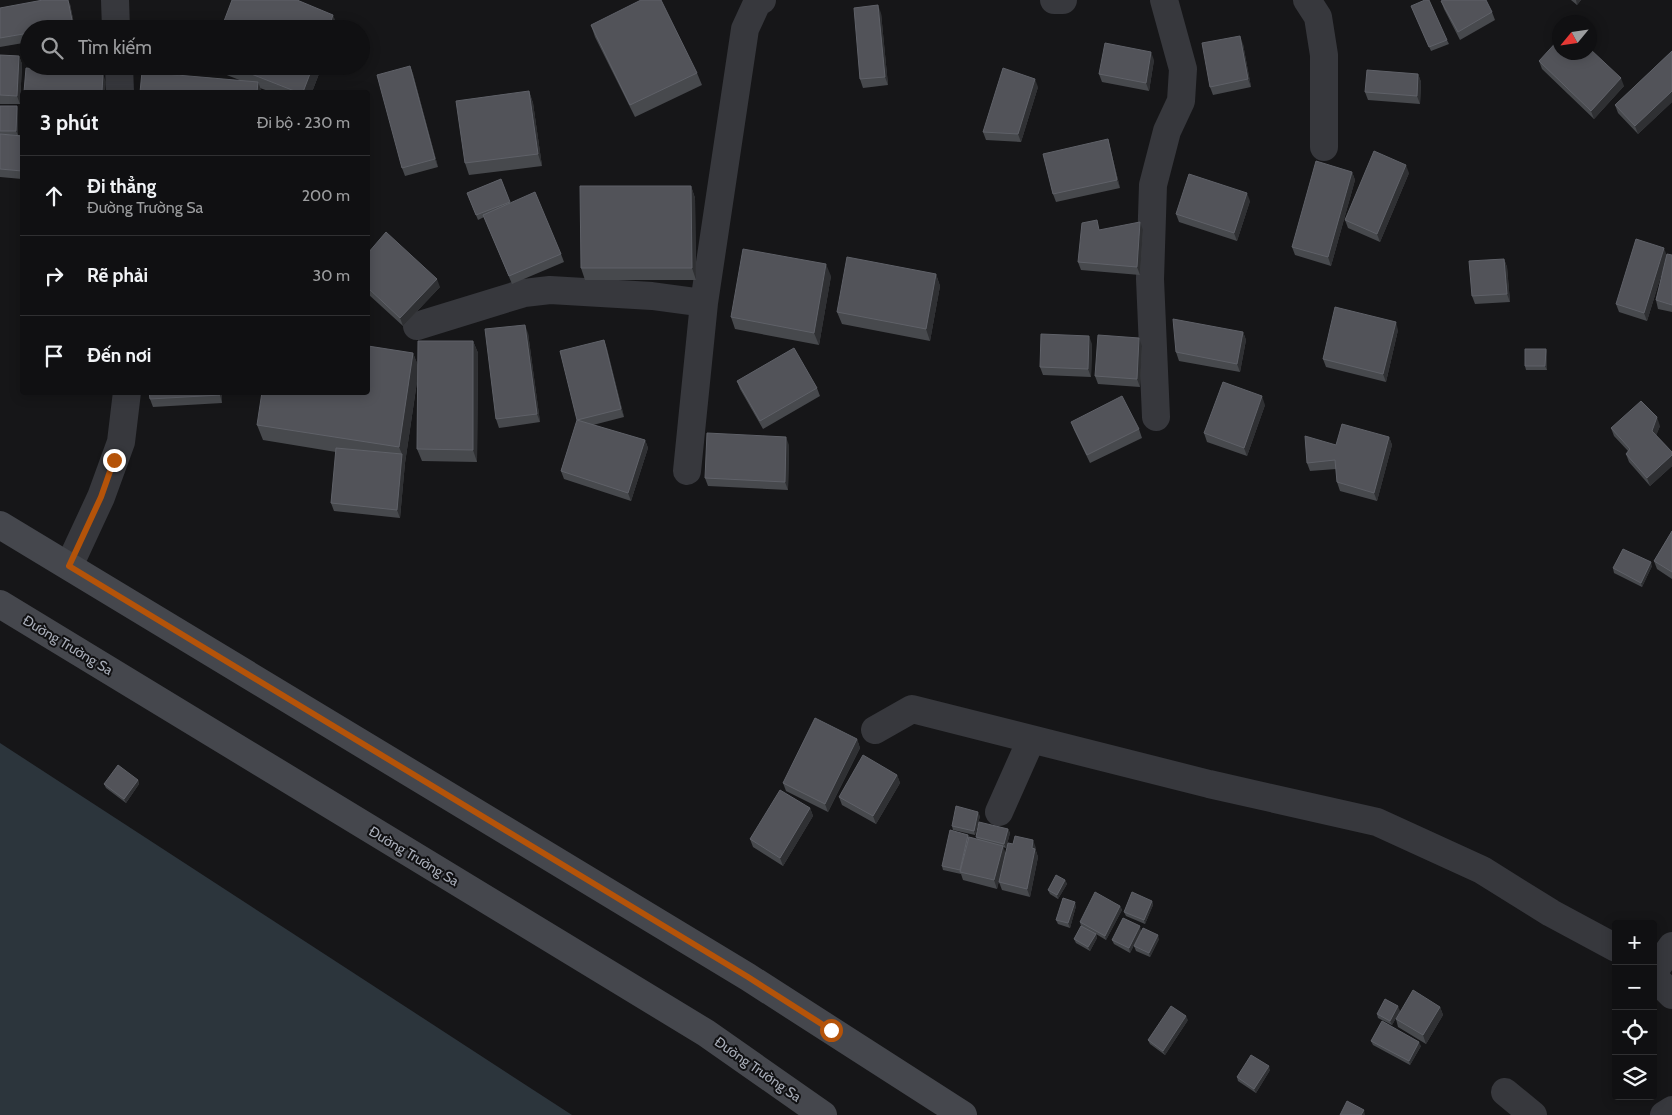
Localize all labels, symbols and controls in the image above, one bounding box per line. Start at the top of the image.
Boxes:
north arrow [1552,15,1597,60]
search box [20,20,370,75]
icon: search [38,34,66,62]
text: Tìm kiếm [78,36,152,59]
text: 3 phút [40,110,98,135]
text: Đi bộ · 230 m [257,113,350,132]
text: Đi thẳng [87,175,156,198]
icon: ahead [40,182,68,210]
text: 200 m [302,186,350,205]
text: Đường Trường Sa [87,198,203,217]
icon: right [40,262,68,290]
text: Rẽ phải [87,264,148,287]
text: 30 m [313,266,350,285]
icon: arrive [40,342,68,370]
text: Đến nơi [87,344,151,367]
route end [103,449,126,472]
street label: Đường Trường Sa [20,611,116,679]
street label: Đường Trường Sa [366,822,462,890]
map controls [1612,920,1657,1100]
button: + [1612,920,1657,965]
button: − [1612,965,1657,1010]
button: locate [1612,1010,1657,1055]
route start [820,1019,843,1042]
street label: Đường Trường Sa [711,1032,805,1106]
button: layers [1612,1055,1657,1100]

